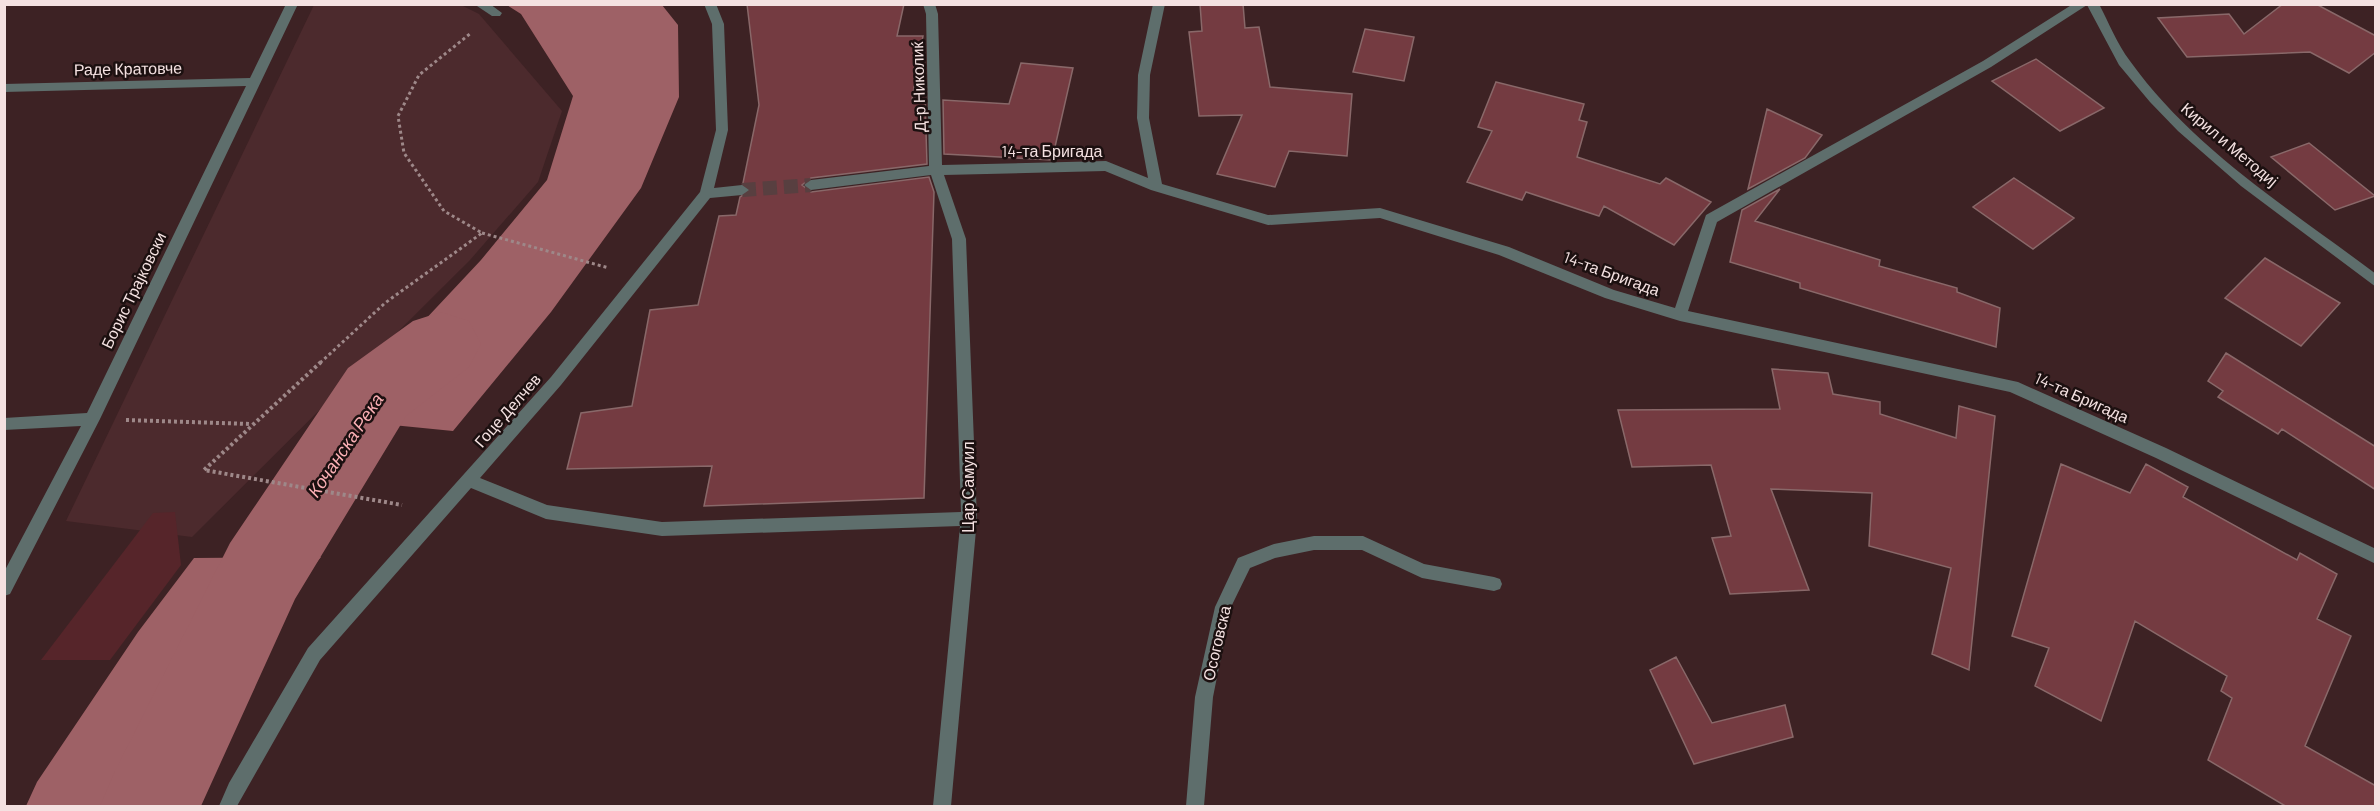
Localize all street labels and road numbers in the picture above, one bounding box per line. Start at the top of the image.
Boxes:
street label: Д-р Николиќ [907,40,929,133]
street label: Раде Кратовче [74,58,182,78]
street label: Кирил и Методиј [2178,98,2282,190]
street label: 14-та Бригада [1002,141,1103,160]
street label: Борис Трајковски [97,229,169,351]
street label: 14-та Бригада [1561,247,1663,299]
street label: 14-та Бригада [2032,368,2132,426]
street label: Гоце Делчев [470,369,544,451]
street label: Цар Самуил [958,441,977,533]
street label: Осоговска [1198,604,1234,682]

